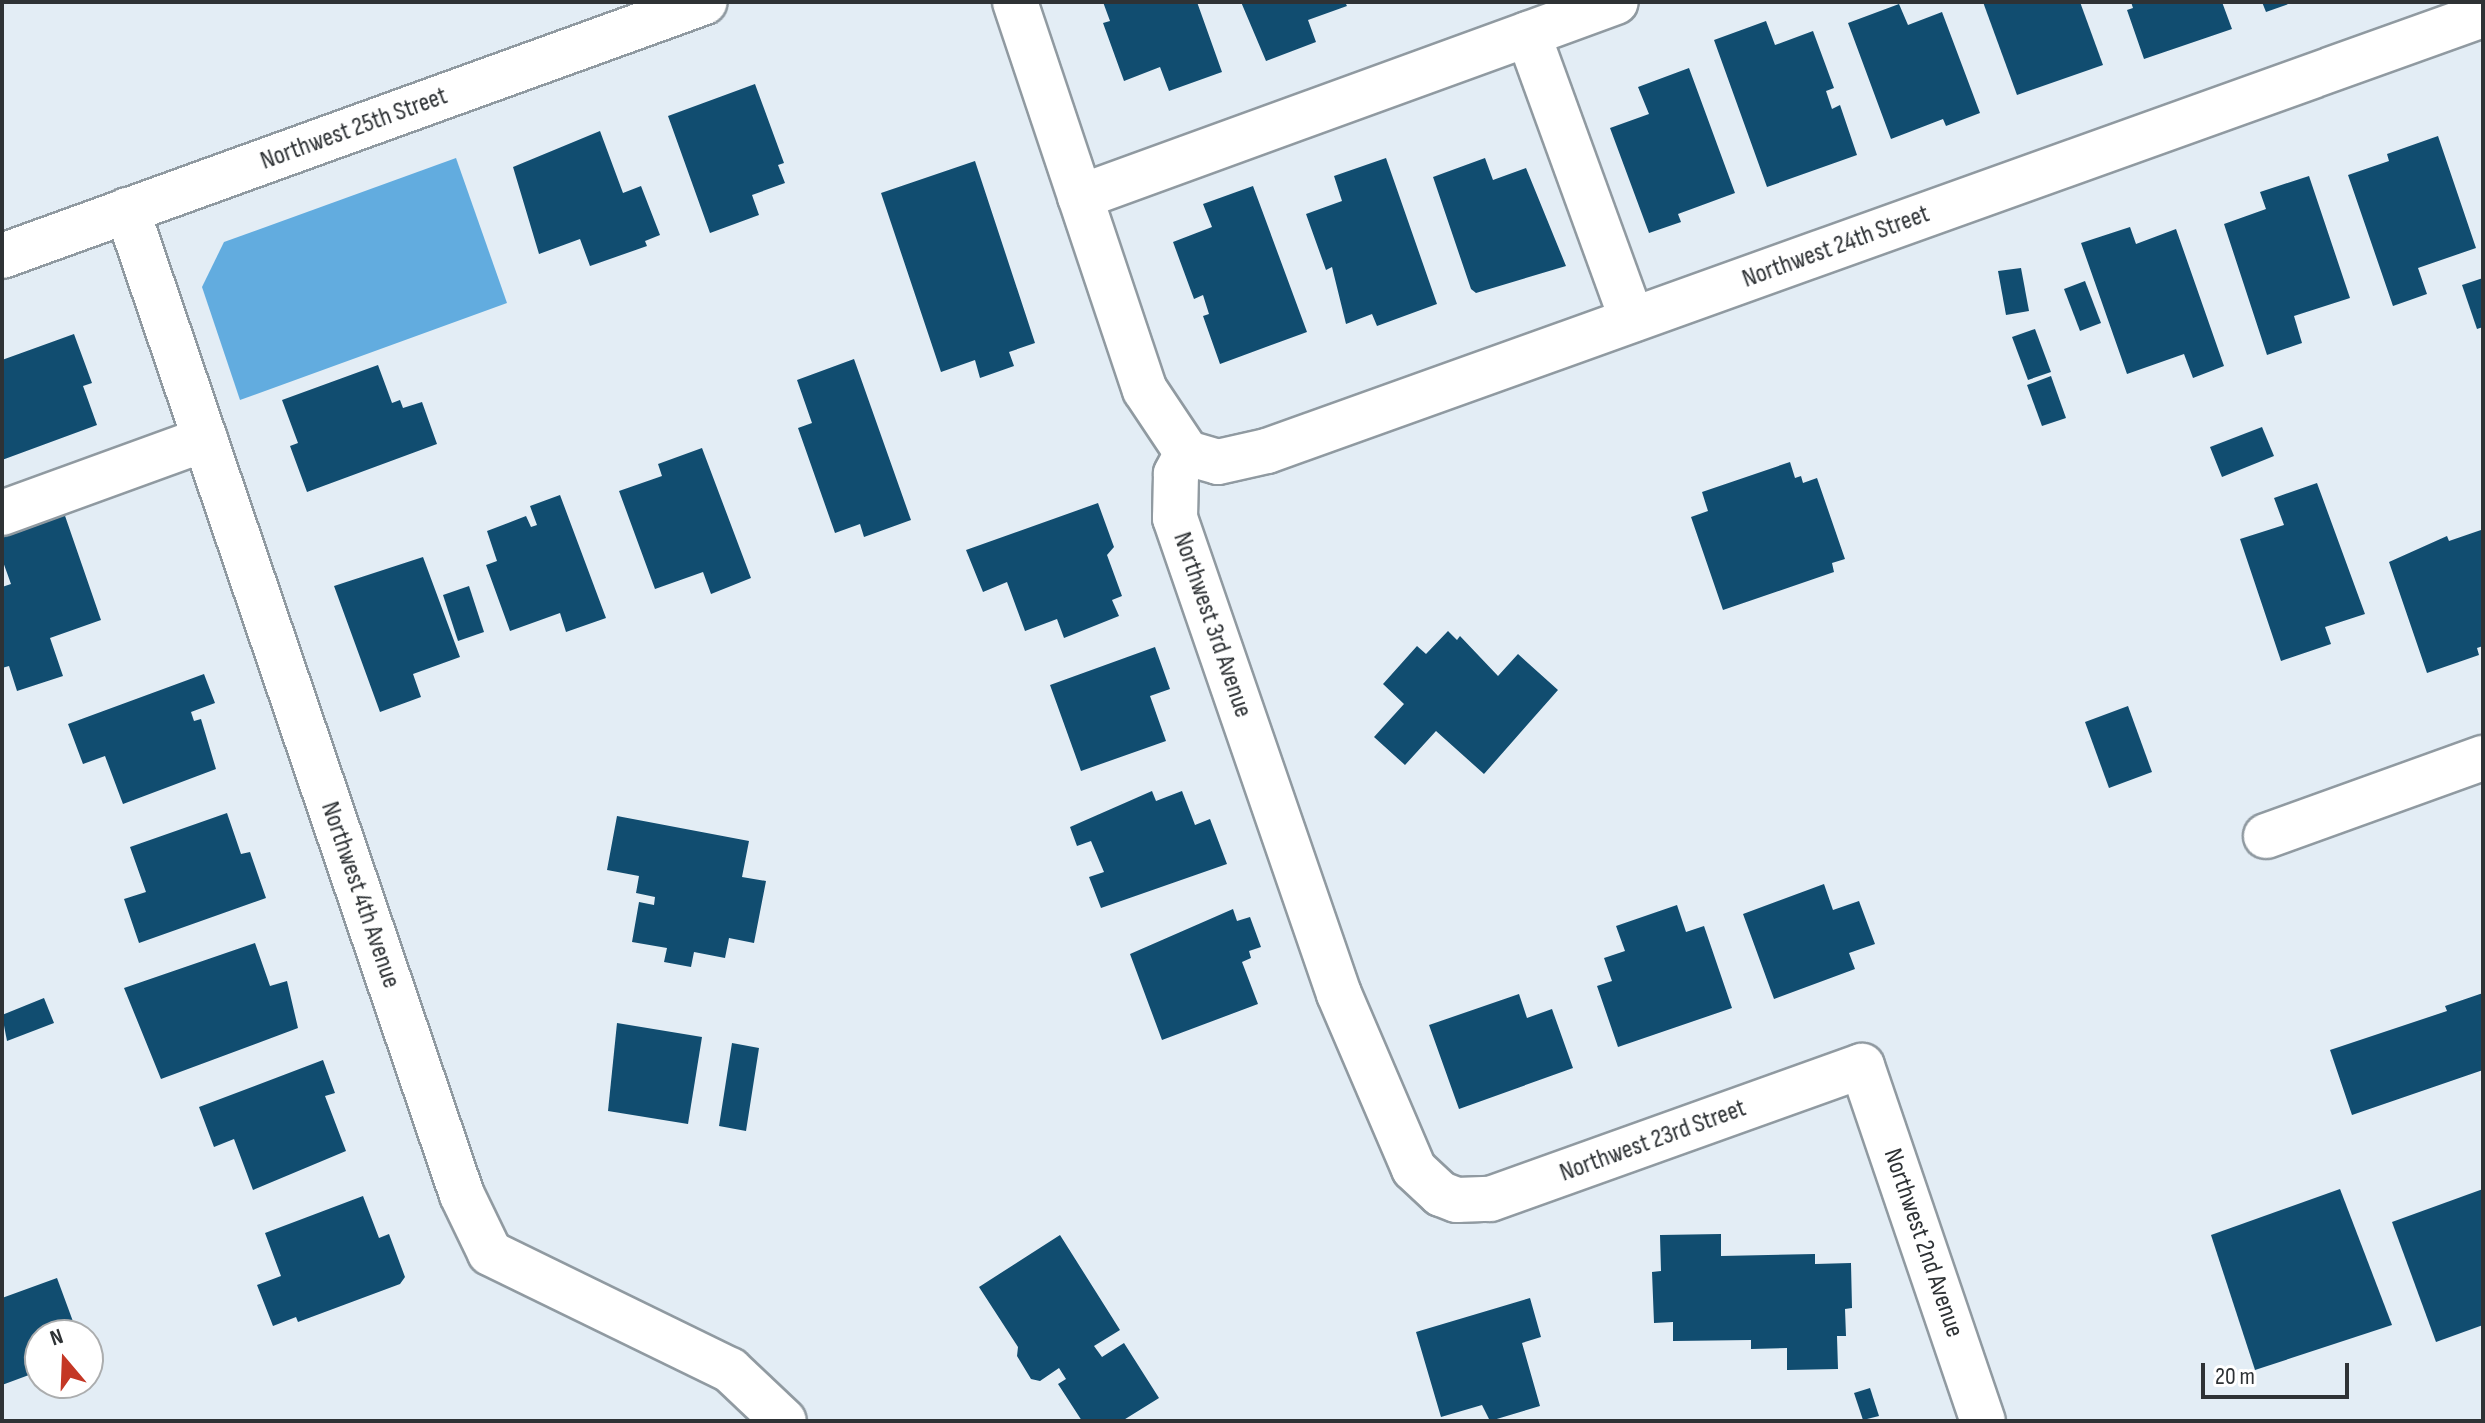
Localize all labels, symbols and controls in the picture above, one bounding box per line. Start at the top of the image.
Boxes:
street label: Northwest 25th Street [256,81,452,177]
street label: Northwest 24th Street [1738,199,1934,295]
street label: Northwest 3rd Avenue [1166,528,1258,722]
street label: Northwest 4th Avenue [314,798,406,992]
street label: Northwest 23rd Street [1556,1093,1750,1189]
street label: Northwest 2nd Avenue [1876,1145,1970,1341]
north arrow [24,1319,104,1399]
text: N [47,1323,67,1352]
scale bar [2205,1347,2353,1397]
text: 20 m [2215,1362,2255,1391]

